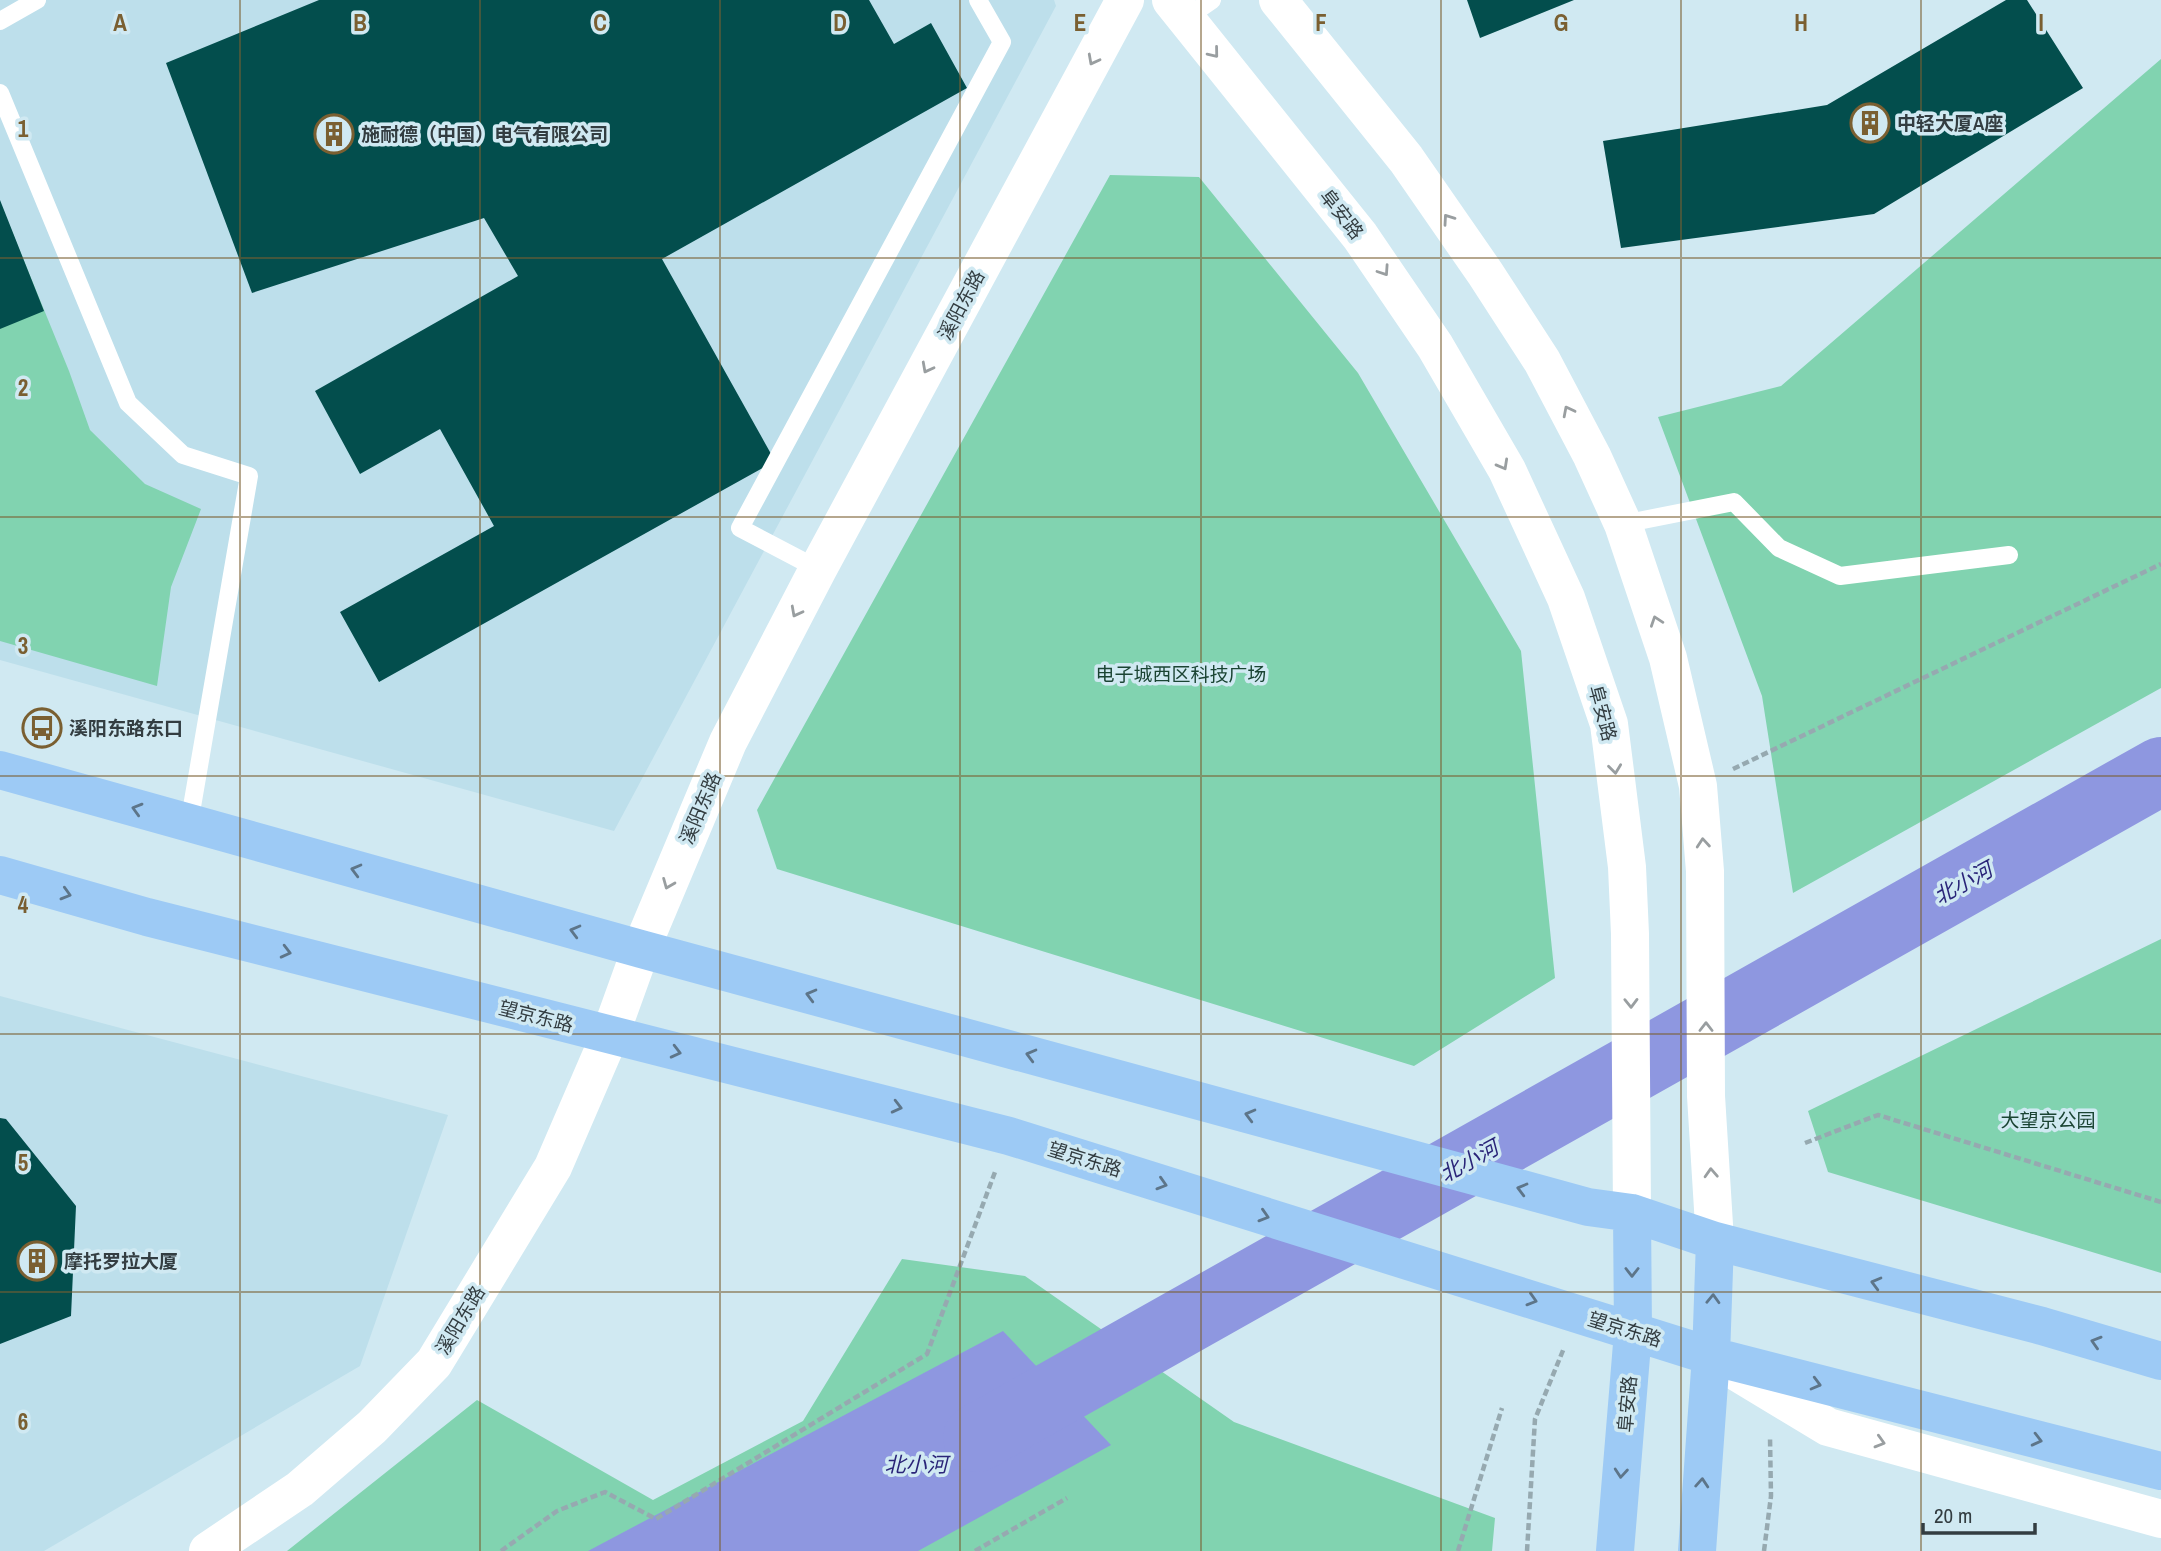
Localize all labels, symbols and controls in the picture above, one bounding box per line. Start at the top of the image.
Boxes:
text: A [113,7,127,38]
text: B [353,7,367,38]
text: C [593,7,607,38]
text: D [833,7,847,38]
text: E [1074,7,1086,38]
text: F [1315,7,1327,38]
text: G [1554,7,1568,38]
text: H [1794,7,1808,38]
text: I [2038,7,2044,38]
one-way arrow [1206,46,1219,58]
one-way arrow [1087,53,1101,65]
building icon: 中轻大厦A座 [1849,102,1891,144]
place label: 中轻大厦A座 [1897,110,2003,136]
text: 1 [18,113,29,144]
building icon: 施耐德（中国）电气有限公司 [313,113,355,155]
place label: 施耐德（中国）电气有限公司 [361,121,608,147]
street label: 阜安路 [1314,184,1370,244]
one-way arrow [1444,214,1456,227]
one-way arrow [1376,263,1388,276]
street label: 溪阳东路 [932,265,990,345]
one-way arrow [922,361,935,373]
text: 2 [18,372,28,403]
one-way arrow [1563,406,1577,419]
one-way arrow [1495,458,1509,470]
one-way arrow [791,605,805,617]
one-way arrow [1650,615,1664,628]
text: 3 [18,630,28,661]
park label: 电子城西区科技广场 [1095,661,1267,687]
street label: 阜安路 [1583,682,1623,744]
bus stop icon: 溪阳东路东口 [21,707,63,749]
place label: 溪阳东路东口 [69,715,183,741]
one-way arrow [1607,763,1622,775]
street label: 溪阳东路 [673,768,727,848]
one-way arrow [131,803,143,818]
one-way arrow [1696,837,1711,848]
water label: 北小河 [1928,853,2001,911]
one-way arrow [350,864,362,878]
one-way arrow [662,877,676,889]
one-way arrow [59,886,71,901]
text: 4 [18,889,29,920]
one-way arrow [569,924,581,939]
one-way arrow [279,944,291,958]
one-way arrow [805,989,817,1004]
street label: 望京东路 [496,994,576,1038]
one-way arrow [1623,998,1639,1008]
one-way arrow [1698,1022,1714,1032]
one-way arrow [670,1044,682,1058]
one-way arrow [1025,1049,1037,1064]
one-way arrow [891,1099,903,1113]
park label: 大望京公园 [2000,1107,2096,1133]
one-way arrow [1244,1109,1256,1124]
water label: 北小河 [1434,1131,1507,1189]
street label: 望京东路 [1045,1135,1125,1183]
text: 5 [18,1147,28,1178]
one-way arrow [1703,1167,1718,1178]
one-way arrow [1156,1175,1168,1190]
one-way arrow [1516,1183,1528,1198]
one-way arrow [1257,1207,1269,1222]
building icon: 摩托罗拉大厦 [16,1240,58,1282]
place label: 摩托罗拉大厦 [64,1248,178,1274]
one-way arrow [1624,1268,1640,1278]
one-way arrow [1870,1276,1882,1291]
street label: 溪阳东路 [429,1281,491,1359]
one-way arrow [1525,1292,1538,1306]
one-way arrow [1705,1293,1721,1303]
street label: 望京东路 [1585,1305,1665,1353]
one-way arrow [2090,1335,2102,1350]
street label: 阜安路 [1612,1374,1642,1434]
one-way arrow [1810,1376,1822,1390]
text: 6 [18,1406,28,1437]
one-way arrow [2030,1432,2042,1446]
one-way arrow [1874,1434,1886,1449]
water label: 北小河 [885,1450,951,1479]
one-way arrow [1614,1468,1629,1479]
one-way arrow [1694,1477,1709,1488]
scale bar [1923,1492,2035,1536]
text: 20 m [1934,1501,1972,1530]

